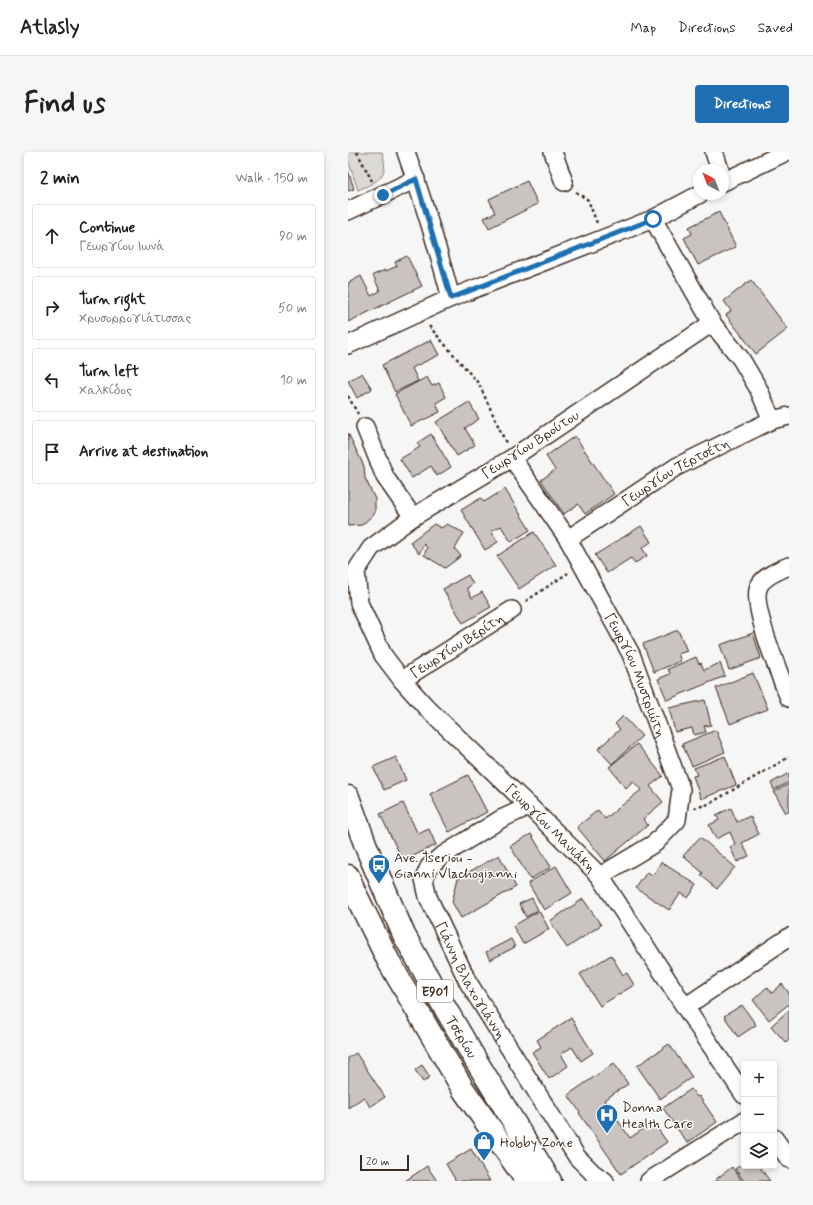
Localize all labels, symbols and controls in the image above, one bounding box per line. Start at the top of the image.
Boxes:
text: Atlasly [20,15,79,40]
text: Map [630,19,656,37]
text: Directions [678,19,736,37]
text: Saved [758,19,793,37]
button: Directions [695,85,789,123]
text: Find us [24,86,105,123]
north arrow [693,164,729,200]
text: 2 min [40,167,80,189]
text: Walk · 150 m [235,170,308,187]
route end [374,186,392,204]
route start [644,210,662,228]
text: Continue [79,218,135,238]
icon: ahead [41,225,63,247]
text: 90 m [279,228,307,245]
text: Γεωργίου Ιωνά [79,238,164,255]
text: Turn right [79,290,146,310]
icon: right [41,297,63,319]
text: 50 m [278,300,307,317]
text: Χρυσορρογιάτισσας [79,310,191,327]
text: Turn left [79,362,139,382]
icon: left [41,369,63,391]
text: 10 m [280,372,307,389]
text: Χαλκίδος [79,382,132,399]
street label: Γεωργίου Βρούτου [478,407,583,483]
street label: Γεωργίου Τερτσέτη [618,434,733,511]
icon: arrive [41,441,63,463]
text: Arrive at destination [79,442,208,462]
street label: Γεωργίου Βερίτη [407,609,508,682]
street label: Γεωργίου Μυστριώτη [600,610,669,741]
street label: Γεωργίου Μανιάκη [501,780,599,877]
place label: Ave. Tseriou - Gianni Vlachogianni [394,849,517,883]
bus stop icon: Ave. Tseriou - Gianni Vlachogianni [366,852,392,885]
street label: Γιάννη Βλαχογιάννη [431,919,510,1043]
road number: E901 [417,980,453,1002]
street label: Τσερίου [441,1013,481,1062]
map controls [741,1061,777,1169]
button: + [741,1061,777,1097]
button: − [741,1097,777,1133]
place label: Donna Health Care [622,1099,693,1133]
hospital icon: Donna Health Care [594,1102,620,1135]
shop icon: Hobby Zone [471,1129,497,1162]
button: layers [741,1133,777,1169]
place label: Hobby Zone [500,1134,573,1152]
scale bar [360,1153,409,1172]
text: 20 m [366,1155,389,1169]

